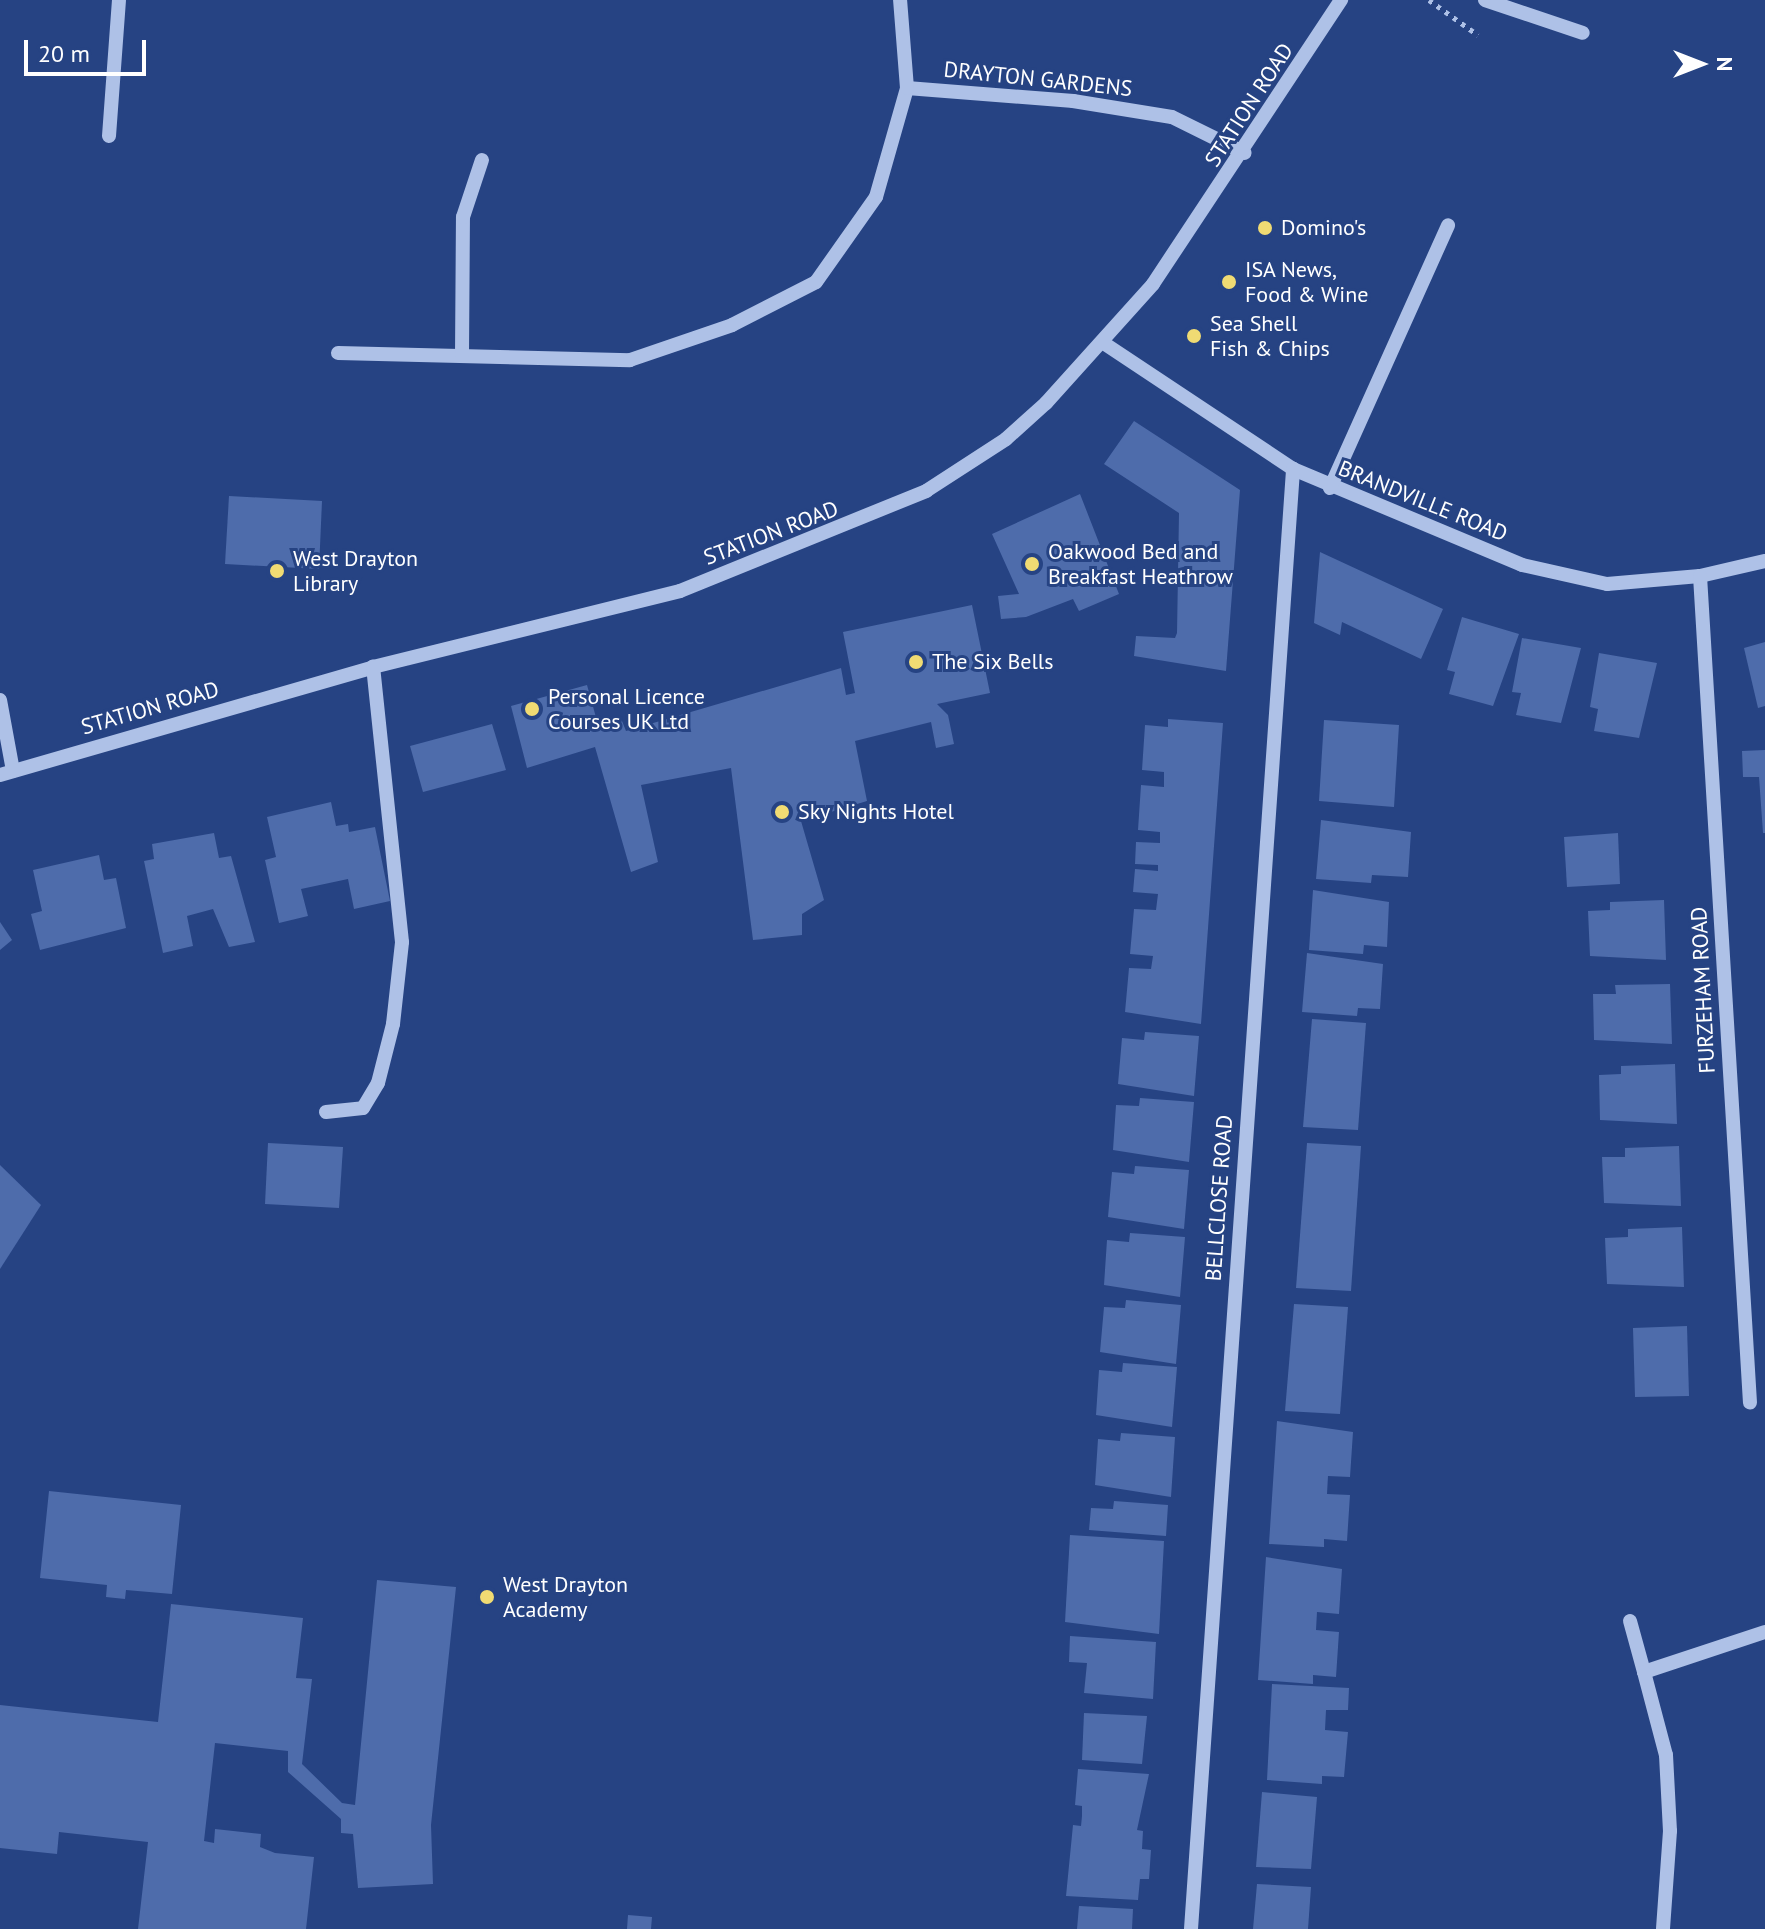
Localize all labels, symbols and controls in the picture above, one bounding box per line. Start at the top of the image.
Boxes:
scale bar [28,24,150,74]
north arrow [1661,24,1741,104]
text: 20 m [38,38,90,69]
street label: STATION ROAD [1199,38,1299,172]
street label: DRAYTON GARDENS [943,56,1133,102]
text: N [1711,57,1739,71]
place label: Domino's [1281,215,1366,241]
marker: Domino's [1256,219,1274,237]
place label: ISA News, Food & Wine [1245,256,1369,308]
marker: ISA News, Food & Wine [1220,273,1238,291]
place label: Sea Shell Fish & Chips [1210,310,1330,362]
marker: Sea Shell Fish & Chips [1185,327,1203,345]
street label: BRANDVILLE ROAD [1335,455,1511,547]
street label: STATION ROAD [700,495,842,571]
place label: Oakwood Bed and Breakfast Heathrow [1048,538,1233,590]
place label: West Drayton Library [293,545,418,596]
marker: Oakwood Bed and Breakfast Heathrow [1023,555,1041,573]
marker: West Drayton Library [268,562,286,580]
place label: The Six Bells [932,649,1054,675]
marker: The Six Bells [907,653,925,671]
street label: STATION ROAD [78,676,222,740]
place label: Personal Licence Courses UK Ltd [548,683,705,734]
marker: Personal Licence Courses UK Ltd [523,700,541,718]
place label: Sky Nights Hotel [798,799,955,825]
marker: Sky Nights Hotel [773,803,791,821]
street label: FURZEHAM ROAD [1685,906,1721,1074]
street label: BELLCLOSE ROAD [1200,1114,1238,1282]
place label: West Drayton Academy [503,1571,628,1622]
marker: West Drayton Academy [478,1588,496,1606]

